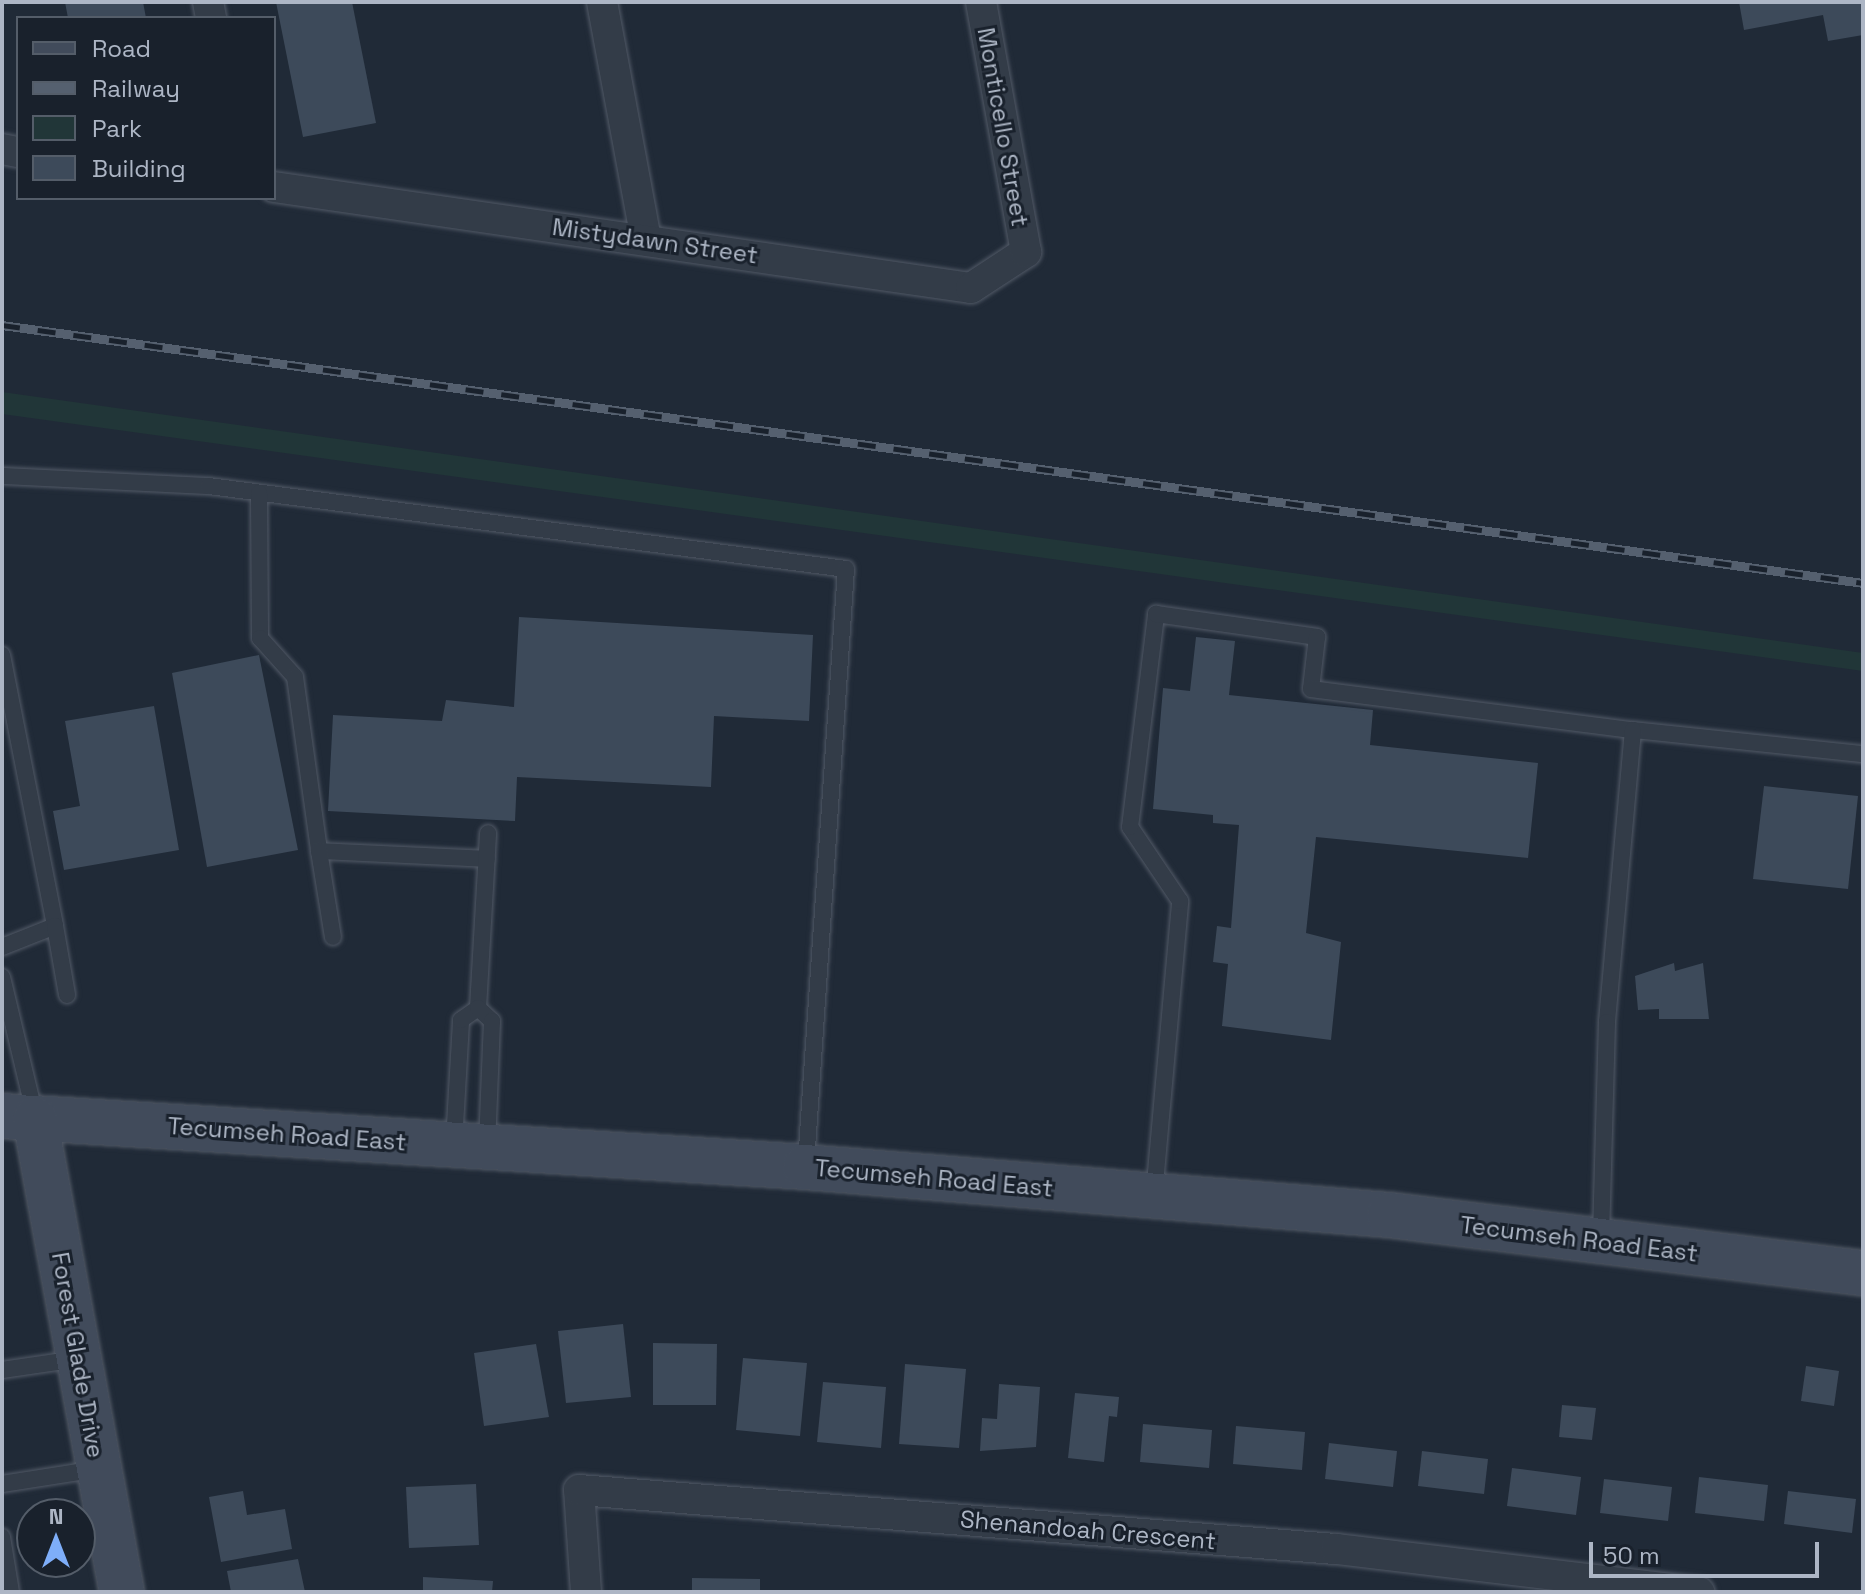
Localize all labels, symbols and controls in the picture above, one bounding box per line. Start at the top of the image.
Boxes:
legend [16,16,276,200]
street label: Monticello Street [971,25,1035,229]
text: Road [92,33,151,64]
text: Railway [92,73,180,104]
text: Park [92,113,142,144]
text: Building [92,153,186,184]
street label: Mistydawn Street [550,212,760,270]
street label: Tecumseh Road East [167,1111,407,1157]
street label: Tecumseh Road East [814,1153,1054,1203]
street label: Tecumseh Road East [1459,1210,1699,1268]
street label: Forest Glade Drive [46,1250,110,1460]
north arrow [16,1498,96,1578]
text: N [49,1502,63,1530]
street label: Shenandoah Crescent [959,1504,1217,1556]
scale bar [1593,1526,1823,1576]
text: 50 m [1603,1540,1660,1571]

